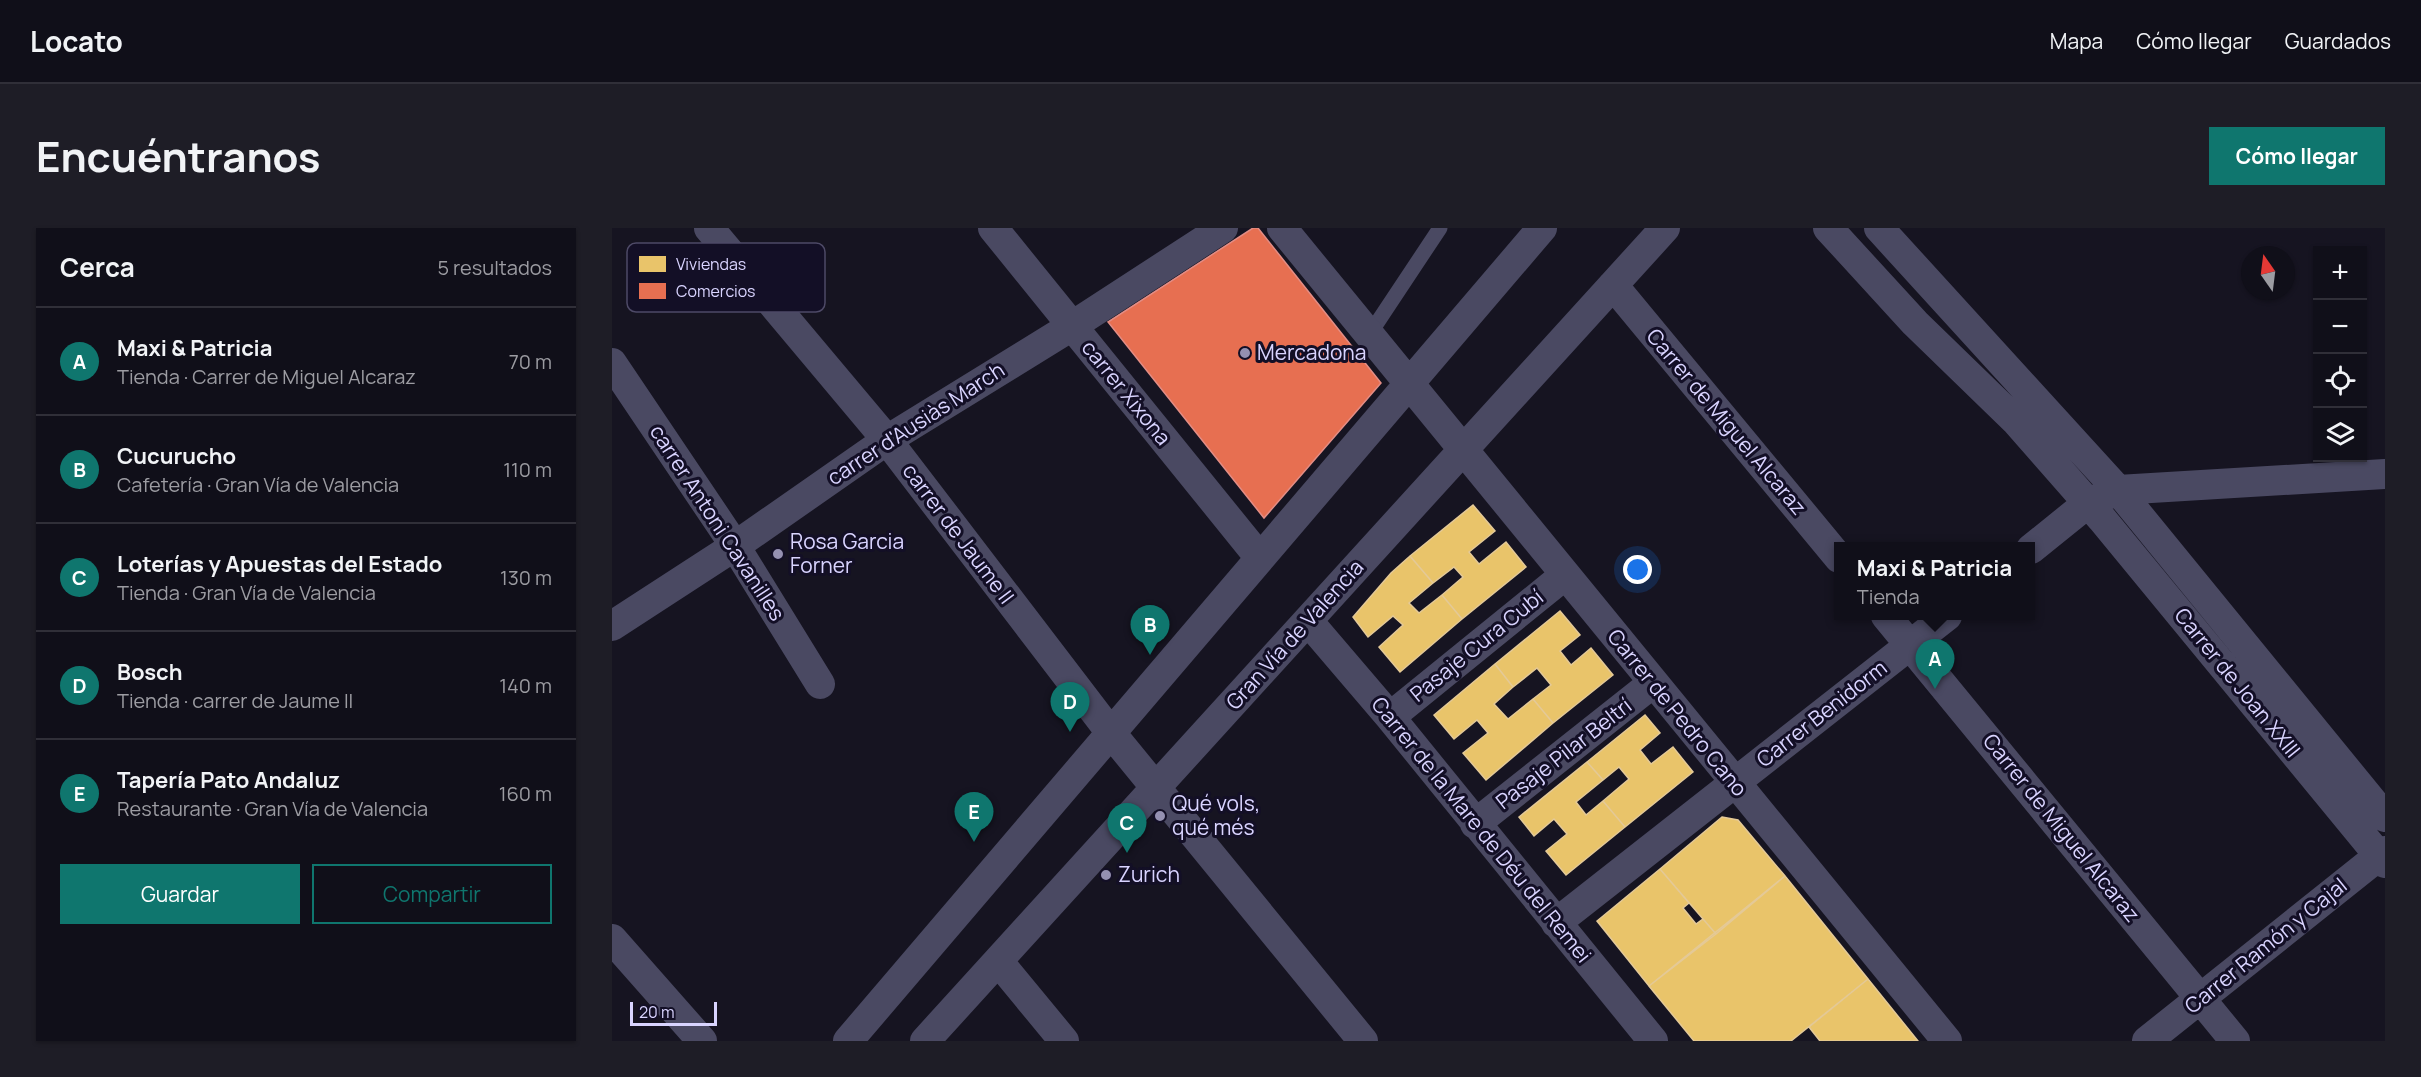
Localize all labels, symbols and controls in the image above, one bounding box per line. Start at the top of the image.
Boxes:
text: Locato [30,22,123,60]
text: Mapa [2050,27,2103,55]
text: Cómo llegar [2136,27,2252,55]
text: Guardados [2285,27,2391,55]
text: Encuéntranos [36,127,321,185]
button: Cómo llegar [2209,127,2385,185]
legend [627,243,825,312]
north arrow [2241,246,2295,300]
map controls [2313,246,2367,462]
button: + [2313,246,2367,300]
text: Cerca [60,249,135,285]
text: Viviendas [676,253,746,275]
text: 5 resultados [438,254,552,281]
text: Comercios [676,280,756,302]
button: − [2313,300,2367,354]
street label: Carrer de Miguel Alcaraz [1641,322,1813,520]
text: Maxi & Patricia [117,333,272,363]
street label: carrer Xixona [1076,334,1178,451]
place label: Mercadona [1257,338,1367,366]
marker: Mercadona [1238,346,1252,360]
text: A [73,348,86,375]
text: 70 m [509,348,552,375]
button: locate [2313,354,2367,408]
street label: carrer d'Ausiàs March [821,355,1009,491]
text: Tienda · Carrer de Miguel Alcaraz [117,363,416,390]
button: layers [2313,408,2367,462]
street label: carrer Antoni Cavanilles [644,419,792,626]
text: Cucurucho [117,441,236,471]
text: B [73,456,86,483]
text: 110 m [503,456,552,483]
street label: carrer de Jaume II [897,457,1021,609]
text: Cafetería · Gran Vía de Valencia [117,471,399,498]
place label: Rosa Garcia Forner [790,527,904,579]
popup [1834,542,2035,620]
marker: Rosa Garcia Forner [771,547,785,561]
text: Loterías y Apuestas del Estado [117,549,442,579]
street label: Gran Vía de Valencia [1219,553,1369,715]
text: Maxi & Patricia [1857,553,2012,583]
your location [1623,555,1652,584]
text: C [72,564,87,591]
text: 130 m [500,564,552,591]
text: Tienda · Gran Vía de Valencia [117,579,376,606]
street label: Pasaje Cura Cubí [1404,583,1549,708]
text: Tienda [1857,583,1920,610]
street label: Carrer de Joan XXIII [2169,602,2307,763]
pin: B [1130,606,1170,655]
street label: Carrer de Pedro Cano [1602,623,1754,802]
pin: A [1916,640,1954,689]
street label: Carrer Benidorm [1750,654,1892,773]
text: Bosch [117,657,183,687]
text: D [72,672,87,699]
text: 140 m [499,672,552,699]
pin: D [1050,682,1090,732]
text: Tienda · carrer de Jaume II [117,687,353,714]
street label: Carrer de la Mare de Déu del Remei [1366,691,1598,968]
street label: Pasaje Pilar Beltrí [1490,691,1637,815]
street label: Carrer de Miguel Alcaraz [1977,727,2147,927]
text: Tapería Pato Andaluz [117,765,340,795]
text: E [74,780,85,807]
text: 160 m [499,780,552,807]
place label: Qué vols, qué més [1172,789,1260,841]
pin: E [954,792,994,842]
text: Restaurante · Gran Vía de Valencia [117,795,428,822]
pin: C [1108,804,1146,853]
marker: Qué vols, qué més [1153,809,1167,823]
place label: Zurich [1118,860,1180,888]
button: Guardar [60,864,300,924]
button: Compartir [312,864,552,924]
marker: Zurich [1099,868,1113,882]
street label: Carrer Ramón y Cajal [2178,871,2352,1019]
scale bar [630,999,717,1026]
text: 20 m [639,1001,675,1023]

